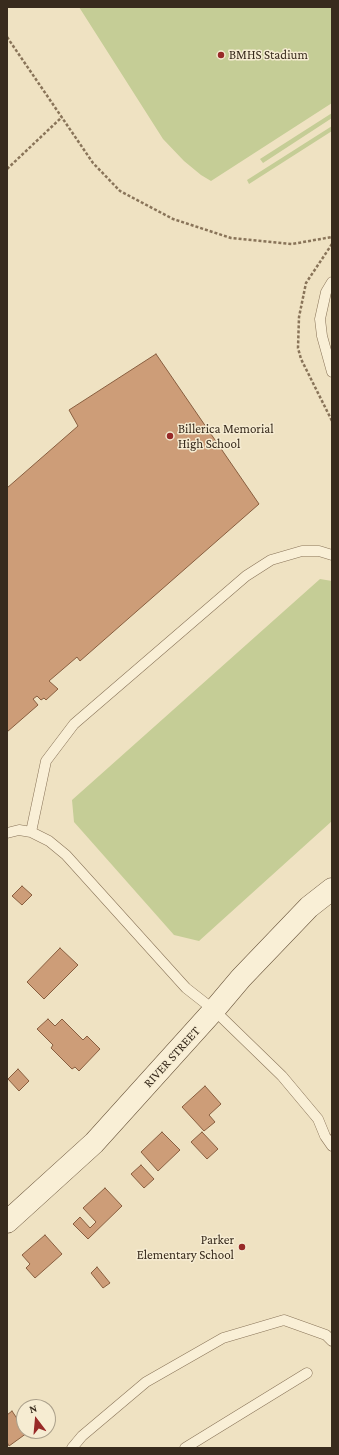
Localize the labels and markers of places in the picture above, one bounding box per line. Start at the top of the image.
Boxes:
place label: BMHS Stadium [229,47,308,63]
marker: BMHS Stadium [216,50,226,60]
place label: Billerica Memorial High School [178,421,274,452]
marker: Billerica Memorial High School [165,431,175,441]
place label: Parker Elementary School [137,1232,234,1263]
marker: Parker Elementary School [237,1242,247,1252]

